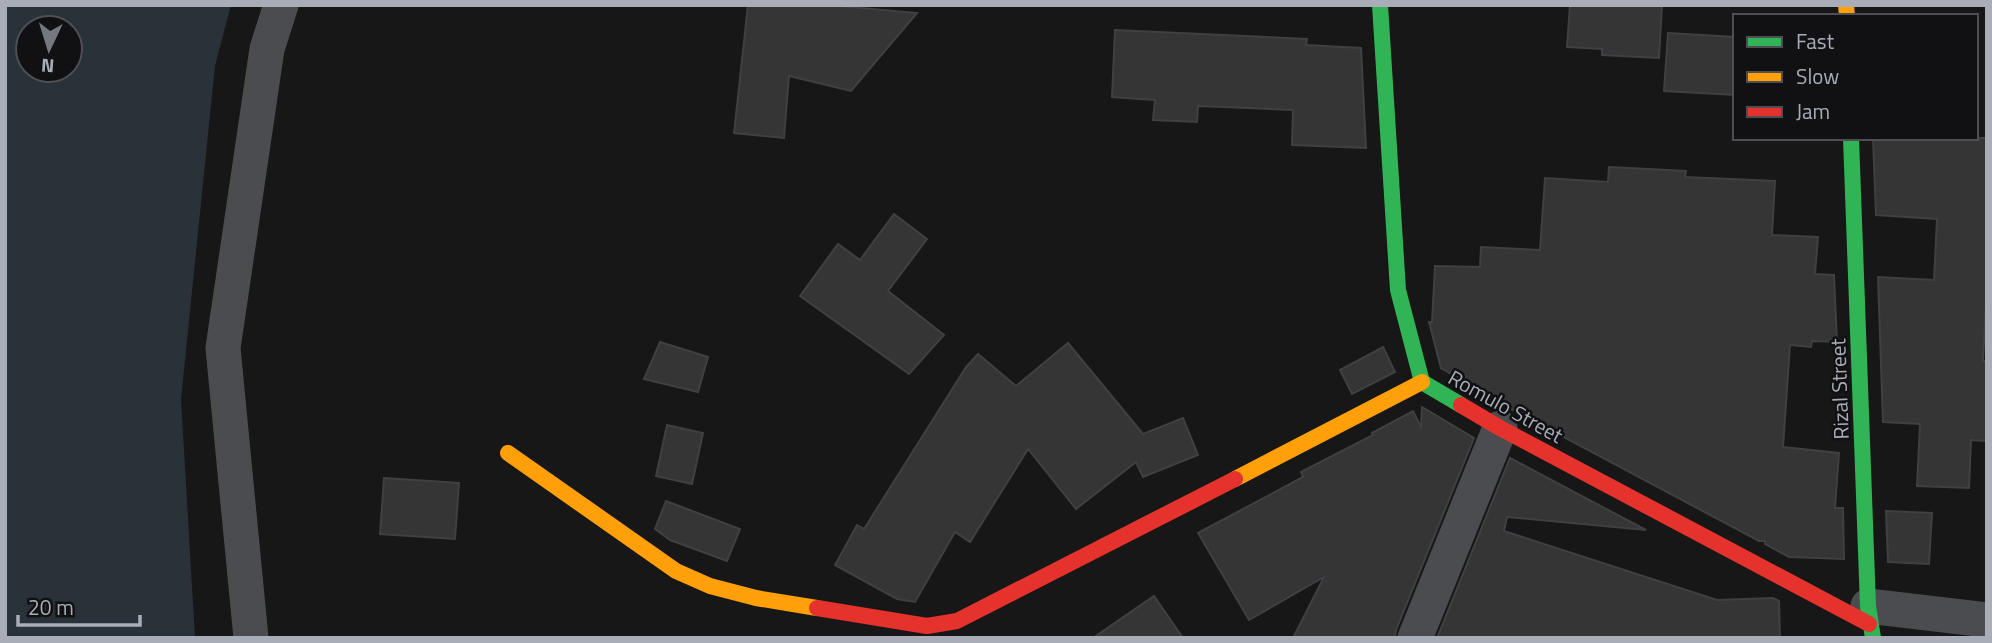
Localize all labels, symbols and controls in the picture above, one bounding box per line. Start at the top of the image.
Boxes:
north arrow [14,14,84,84]
legend [1733,14,1978,140]
text: Fast [1796,25,1835,57]
text: N [40,52,55,81]
text: Slow [1796,60,1839,92]
text: Jam [1796,95,1830,127]
street label: Rizal Street [1821,337,1857,440]
street label: Romulo Street [1443,361,1570,451]
scale bar [18,584,140,628]
text: 20 m [28,591,74,623]

